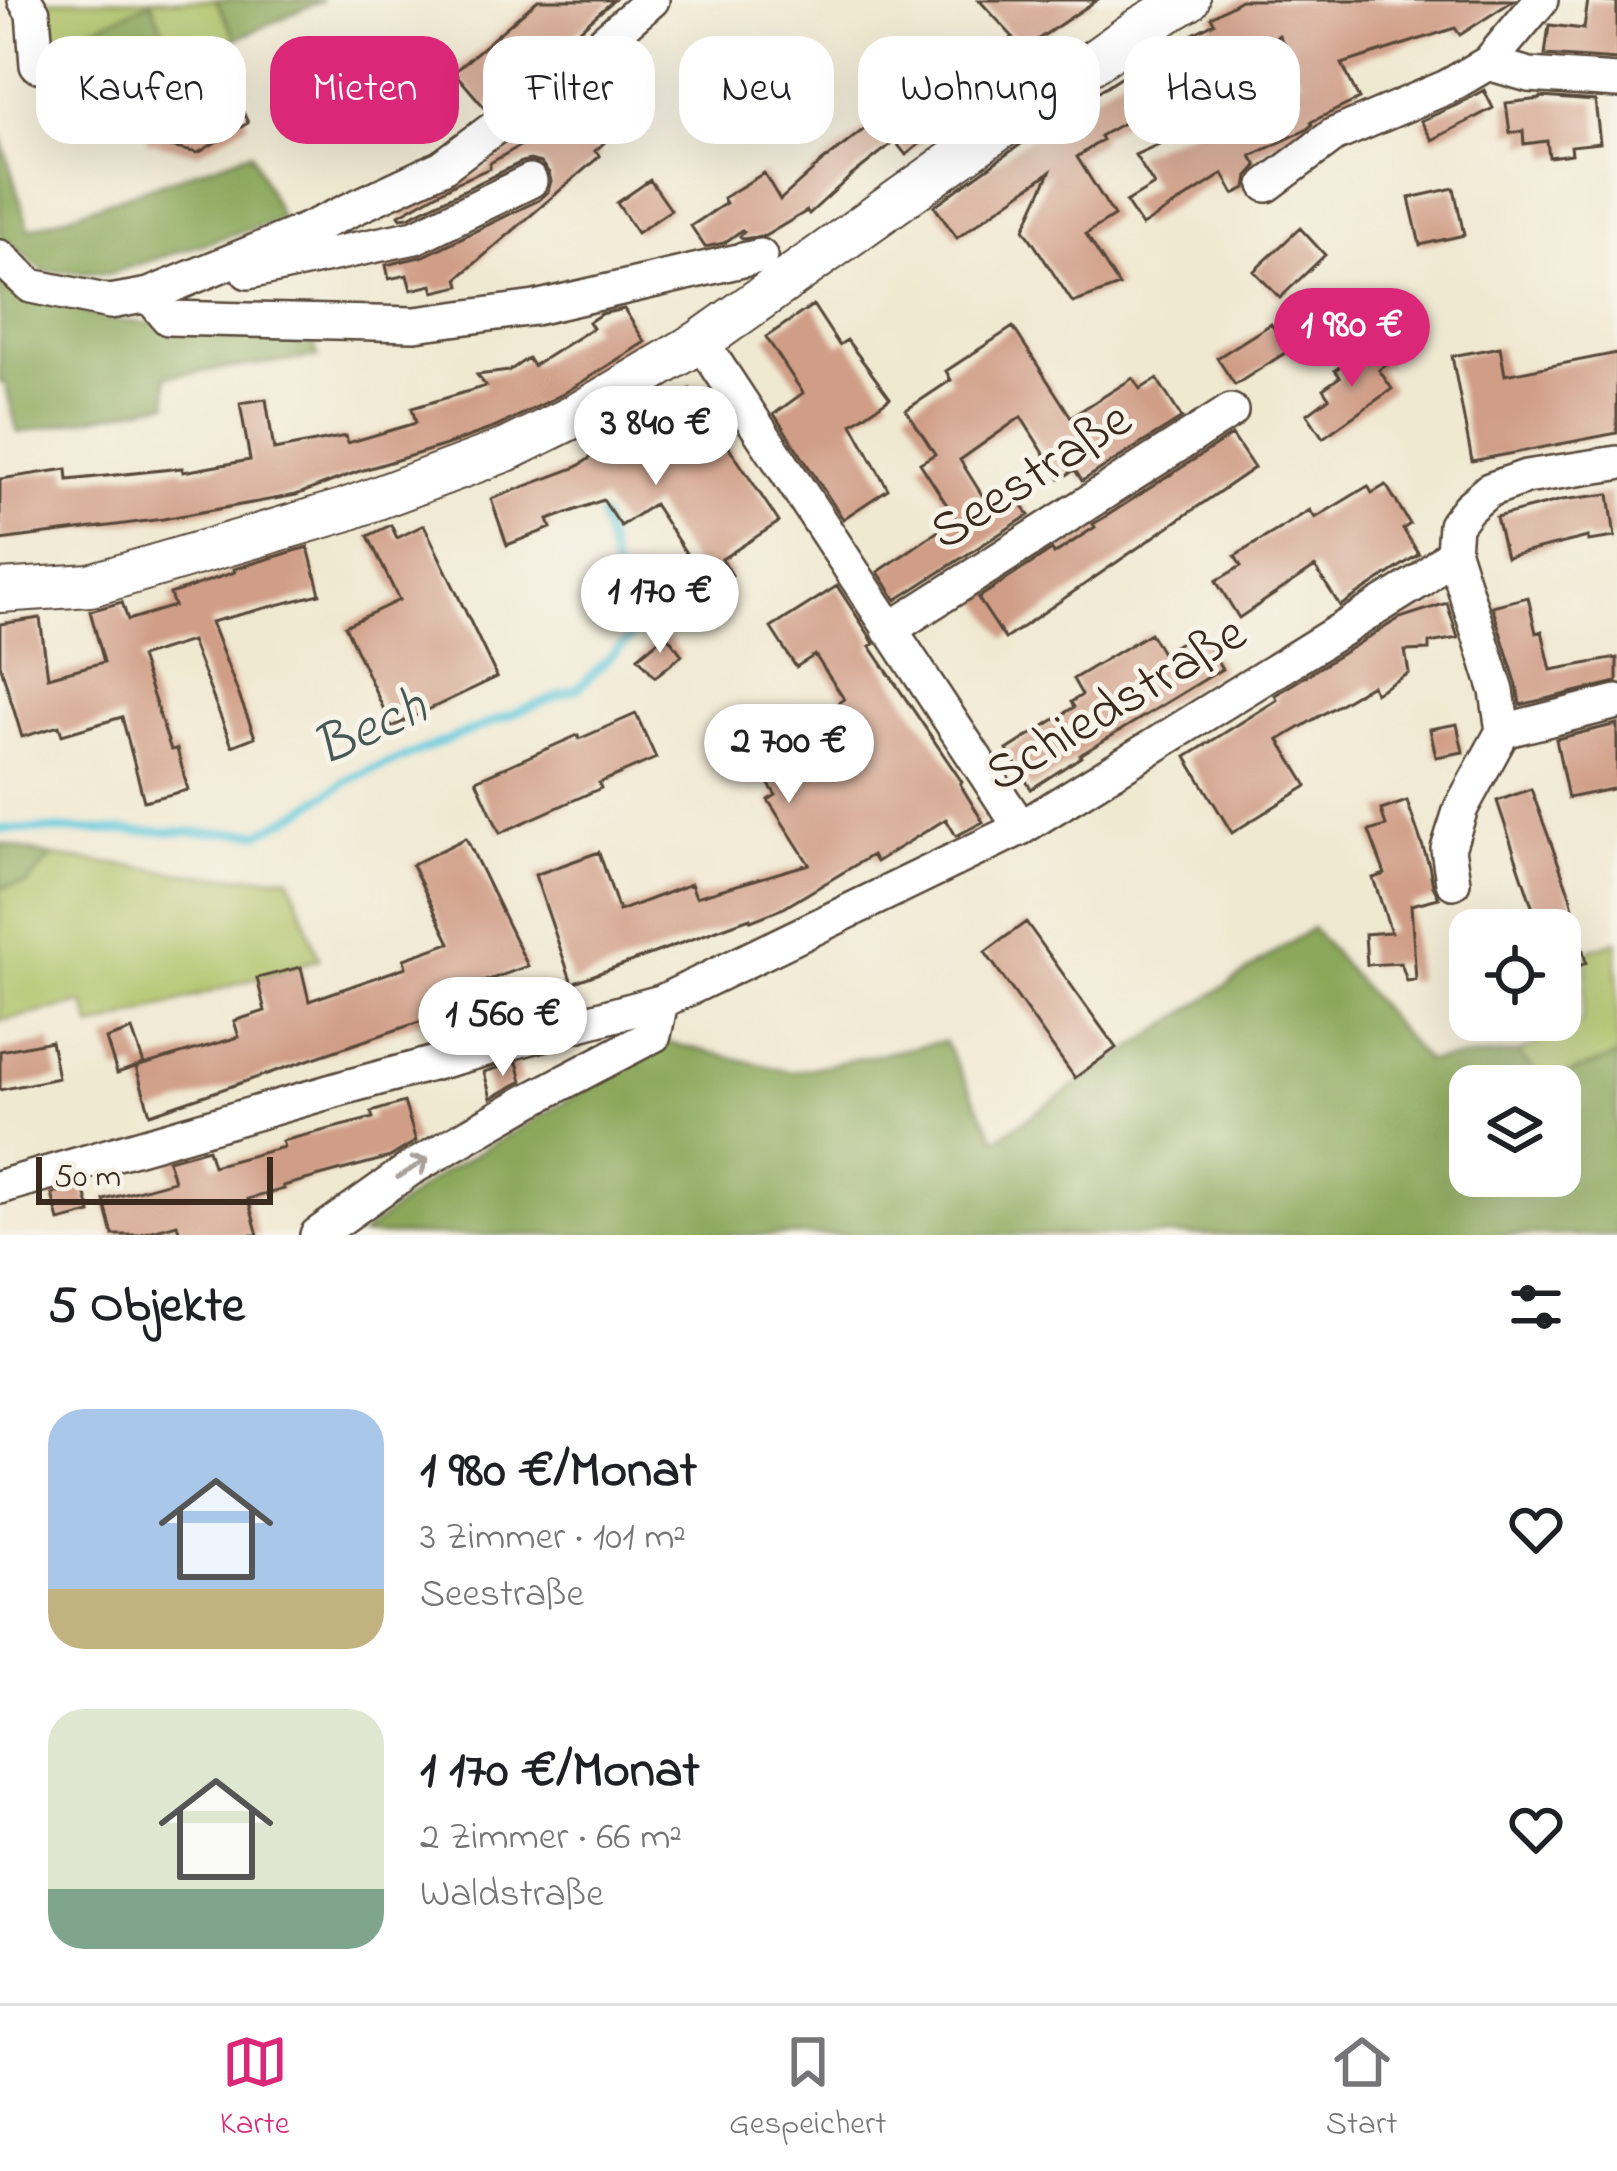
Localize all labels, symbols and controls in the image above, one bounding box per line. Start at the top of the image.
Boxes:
chip: Kaufen [36,36,246,144]
chip: Mieten [270,36,459,144]
chip: Filter [483,36,655,144]
chip: Neu [679,36,834,144]
chip: Wohnung [858,36,1100,144]
chip: Haus [1124,36,1300,144]
pin: 1 980 € [1241,288,1463,390]
text: 1 980 € [1301,298,1403,355]
street label: Seestraße [916,383,1149,573]
pin: 3 840 € [545,386,767,488]
text: 3 840 € [601,396,711,453]
pin: 1 170 € [549,554,771,656]
text: 1 170 € [608,564,712,621]
street label: Schiedstraße [972,597,1263,815]
water label: Bech [301,668,443,792]
pin: 2 700 € [678,704,900,806]
text: 2 700 € [731,714,847,771]
map controls [1449,909,1581,1197]
button: locate [1449,909,1581,1041]
pin: 1 560 € [392,977,614,1079]
text: 1 560 € [445,987,561,1044]
button: layers [1449,1065,1581,1197]
scale bar [36,1151,273,1204]
text: 50 m [54,1154,121,1202]
one-way arrow [395,1156,429,1181]
text: 5 Objekte [48,1270,245,1345]
icon: filters [1503,1274,1569,1340]
text: 1 980 €/Monat [420,1435,697,1510]
icon: home [144,1457,288,1601]
icon: heart [1503,1496,1569,1562]
text: 3 Zimmer · 101 m² [420,1510,686,1567]
text: Seestraße [420,1567,584,1624]
text: 1 170 €/Monat [420,1735,700,1810]
icon: home [144,1757,288,1901]
icon: heart [1503,1796,1569,1862]
text: 2 Zimmer · 66 m² [420,1810,682,1867]
text: Waldstraße [420,1867,604,1924]
tab: Karte [220,2029,290,2149]
tab: Gespeichert [729,2029,886,2149]
tab: Start [1326,2029,1397,2149]

